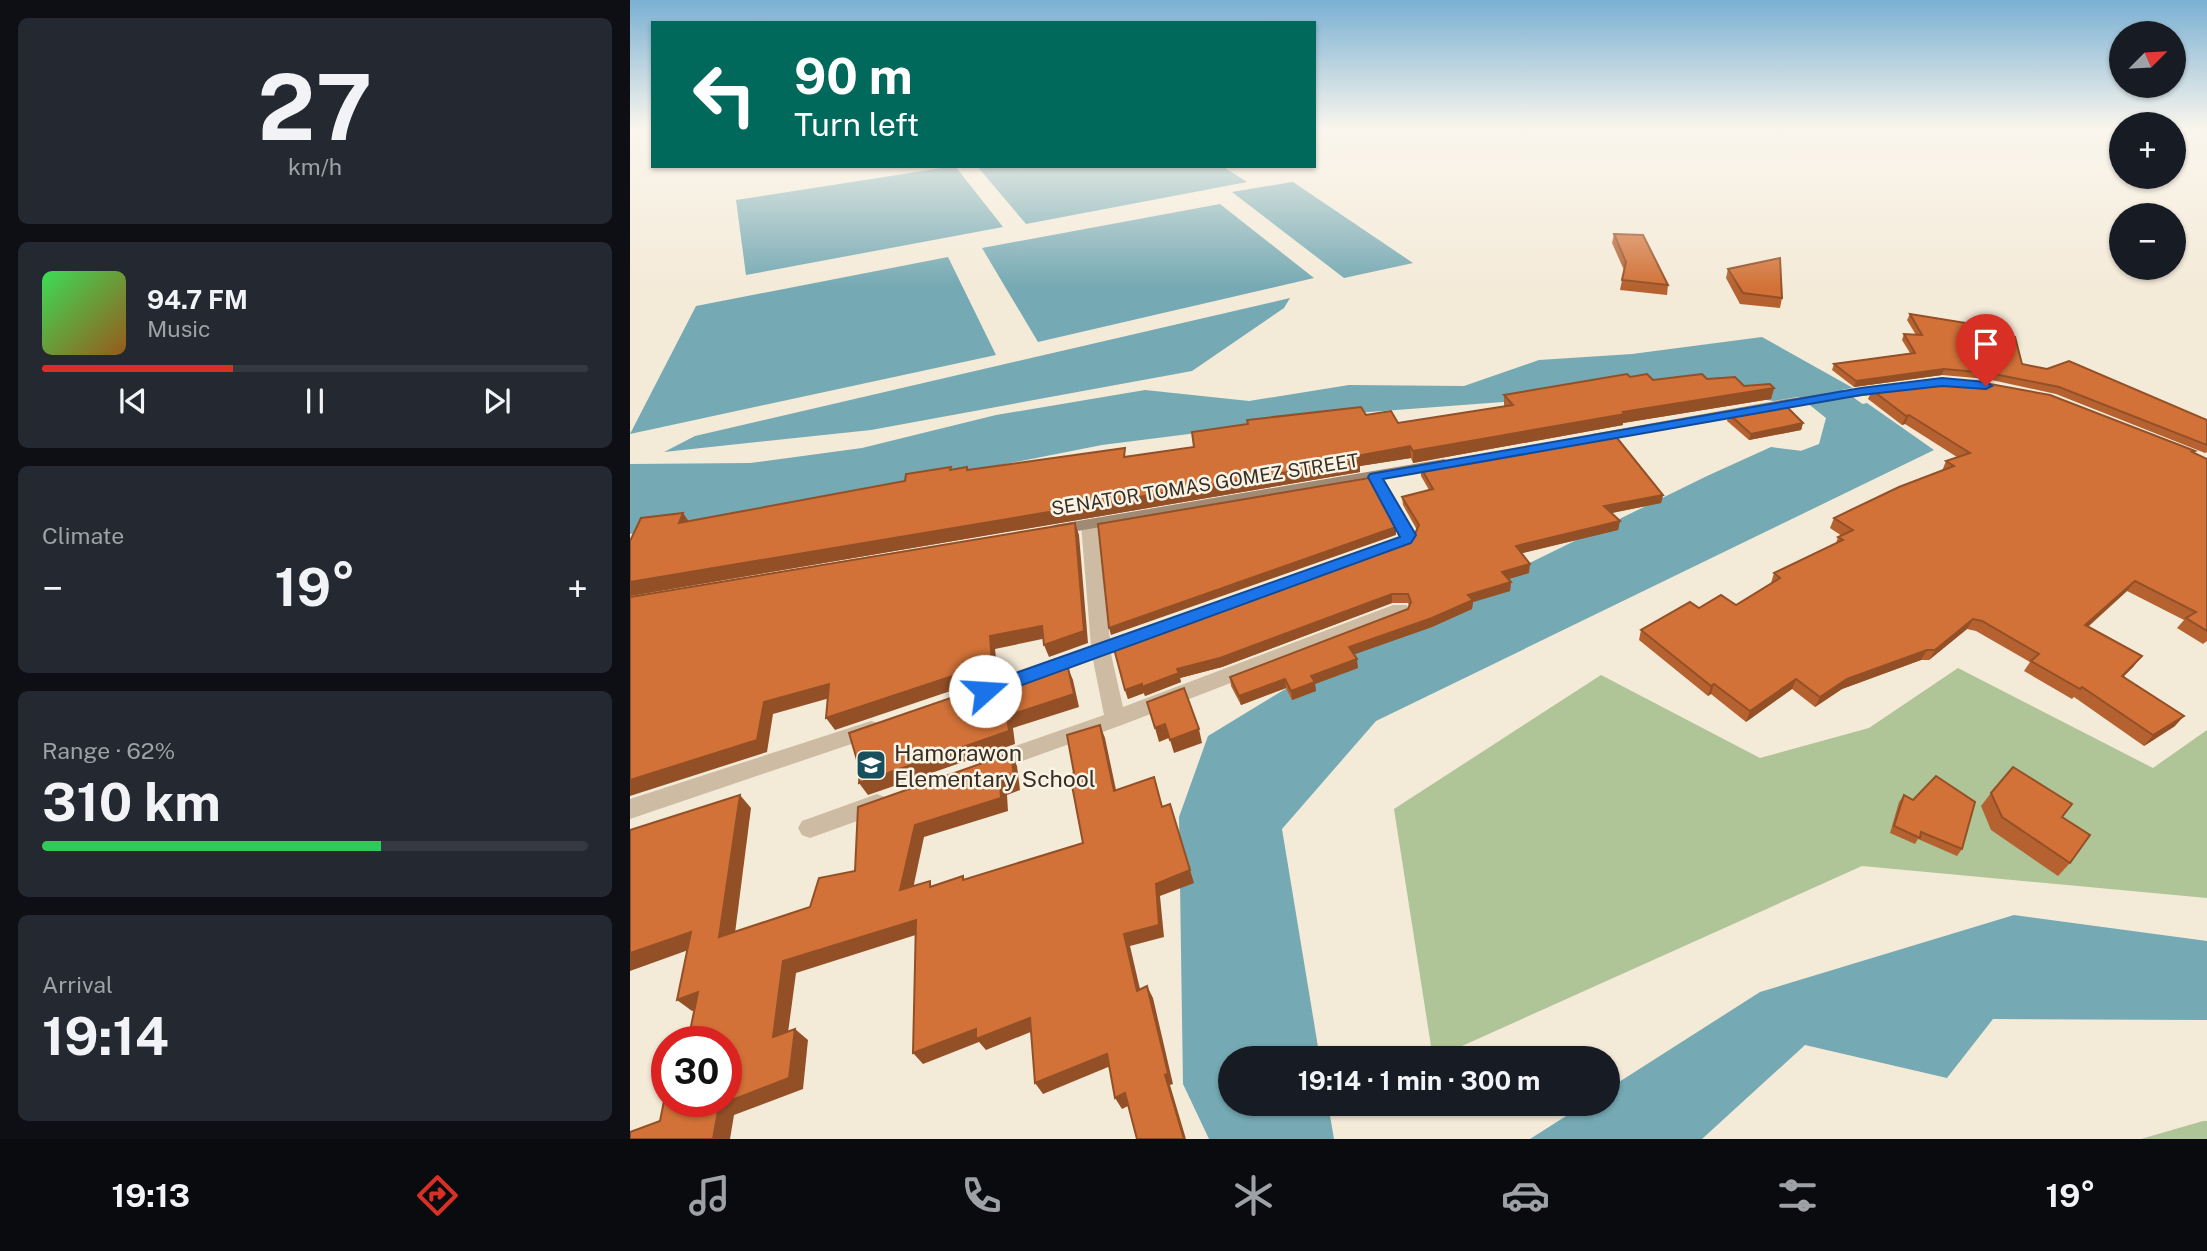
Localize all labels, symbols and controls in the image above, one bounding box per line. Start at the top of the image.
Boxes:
north arrow [2109,21,2186,98]
map controls [2109,21,2186,280]
text: 90 m [794,47,913,105]
icon: left [679,49,770,140]
text: 27 [258,54,372,160]
text: Turn left [794,106,919,143]
button: + [2109,112,2186,189]
text: km/h [288,153,342,180]
button: − [2109,203,2186,280]
text: 94.7 FM [147,284,248,315]
pin [1956,314,2016,386]
text: Music [147,315,211,342]
icon: arrive [1967,325,2005,363]
icon: previous [114,382,152,420]
icon: pause [296,382,334,420]
icon: next [478,382,516,420]
street label: SENATOR TOMAS GOMEZ STREET [1050,449,1360,519]
text: Climate [42,522,124,549]
text: 19° [274,557,356,618]
text: − [42,566,63,611]
text: + [567,566,588,611]
position arrow [948,654,1022,728]
text: Range · 62% [42,737,175,764]
place label: Hamorawon Elementary School [894,739,1096,792]
school or university icon: Hamorawon Elementary School [854,748,888,782]
text: 310 km [42,772,221,833]
text: Arrival [42,971,113,998]
text: 19:14 [42,1006,169,1067]
speed limit sign: 30 [651,1026,742,1117]
text: 19:14 · 1 min · 300 m [1298,1065,1540,1096]
icon: directions [413,1171,462,1220]
icon: music [685,1171,734,1220]
icon: phone [957,1171,1006,1220]
icon: climate [1229,1171,1278,1220]
icon: car [1501,1171,1550,1220]
icon: filters [1773,1171,1822,1220]
text: 19:13 [112,1177,190,1214]
text: 19° [2045,1177,2095,1214]

